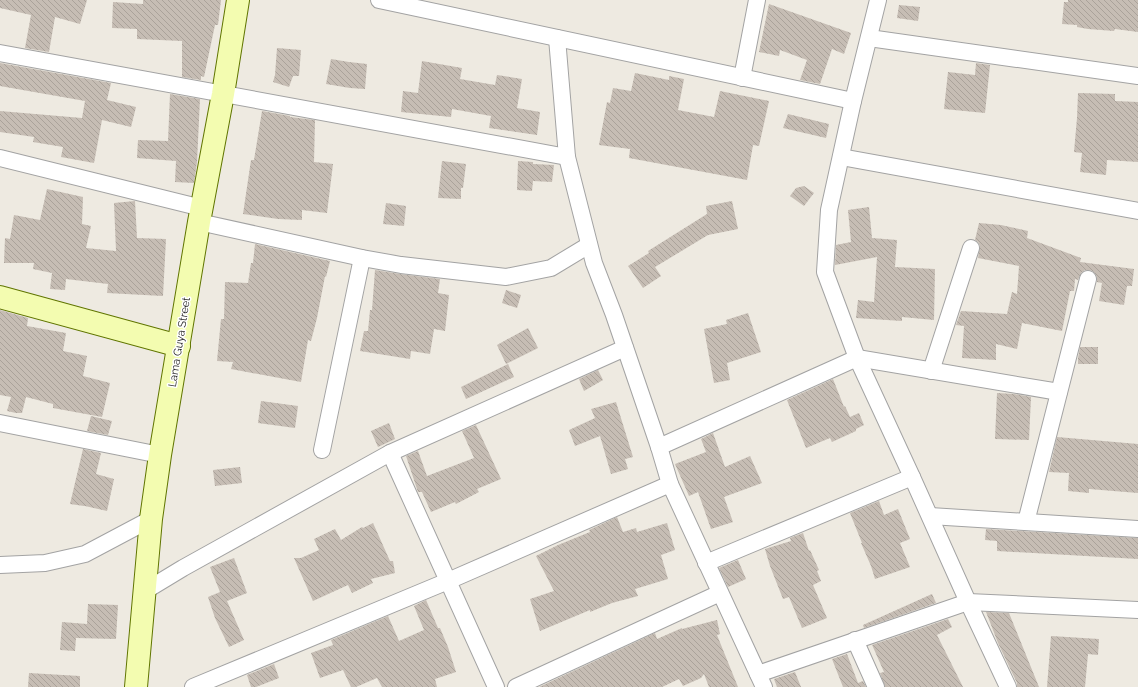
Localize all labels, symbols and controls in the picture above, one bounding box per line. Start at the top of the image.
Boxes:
street label: Lama Guya Street [166,296,193,388]

